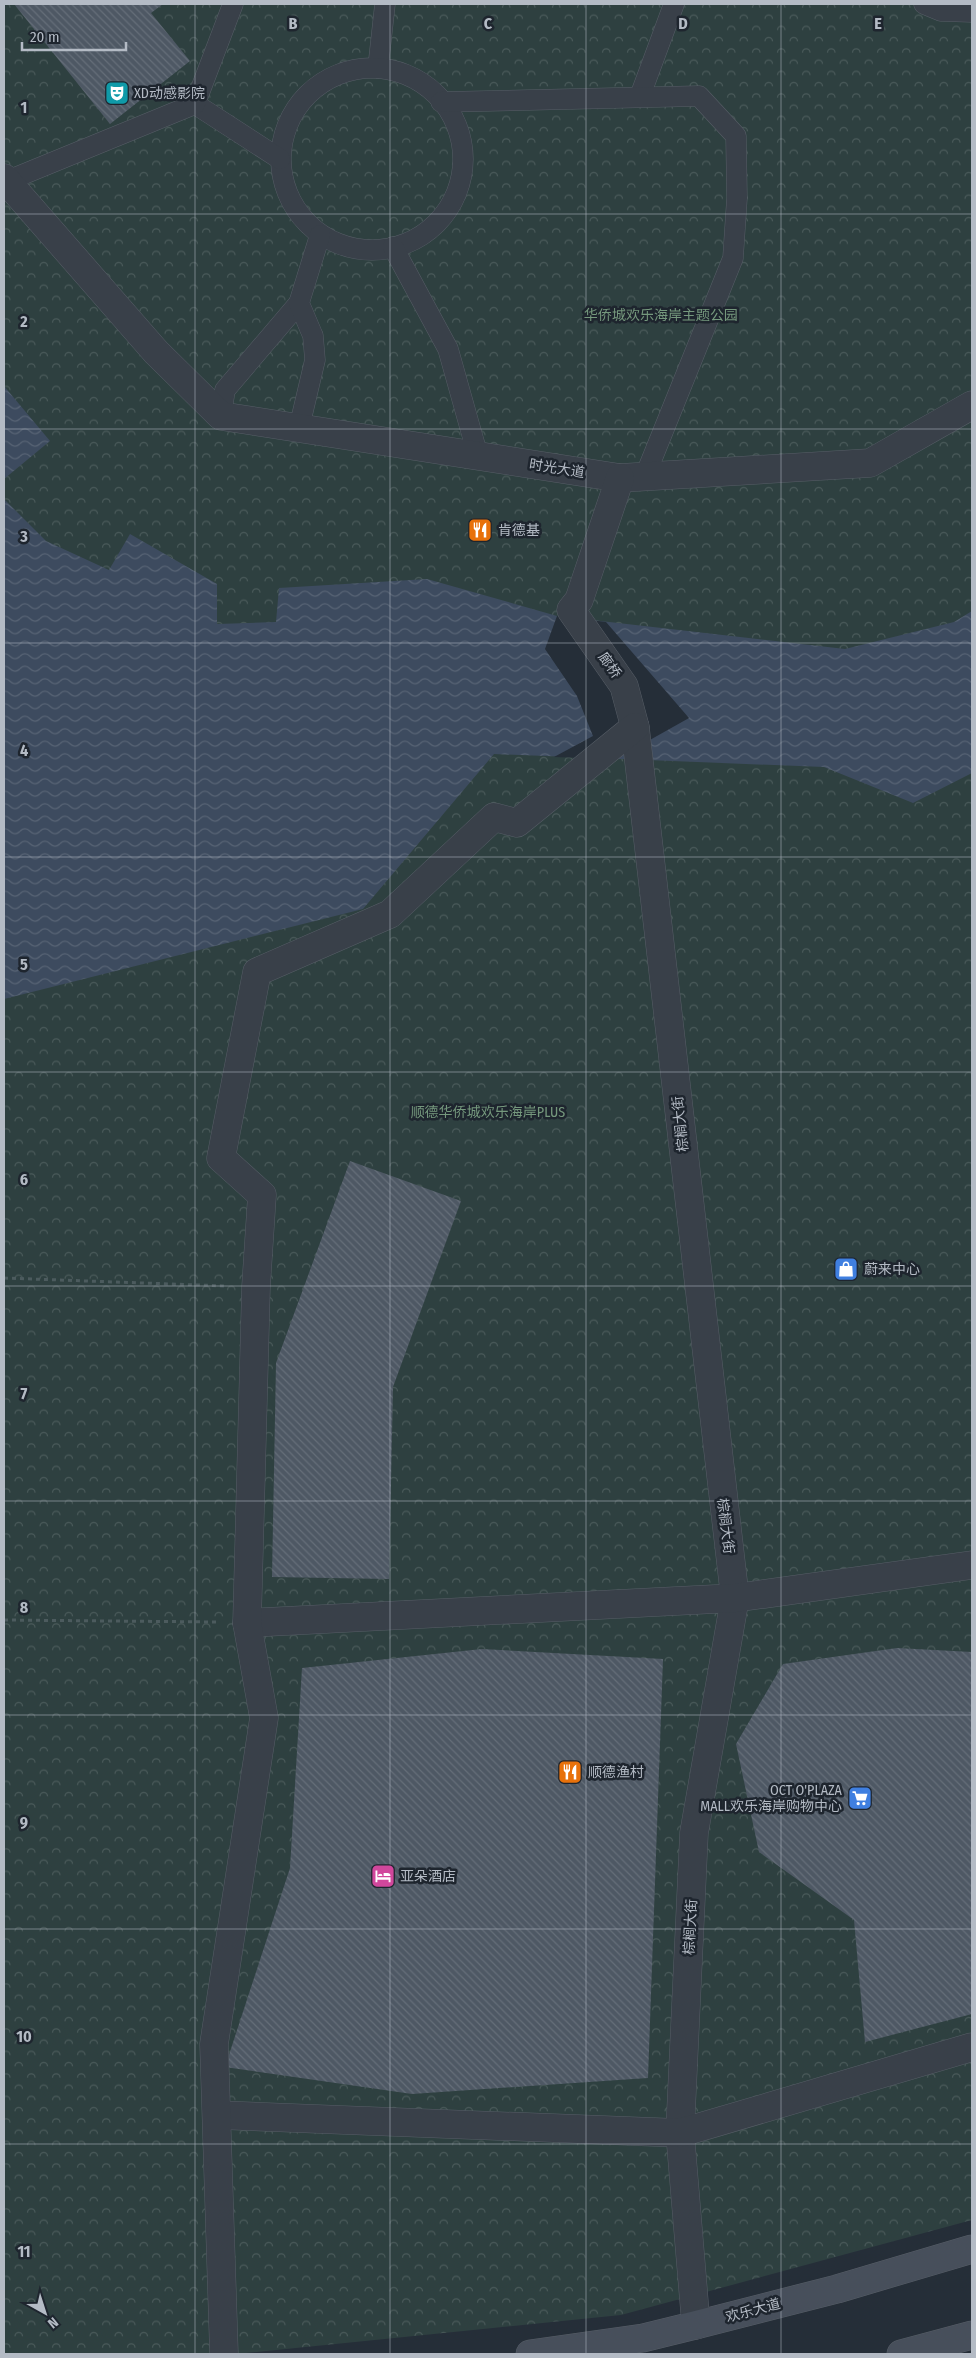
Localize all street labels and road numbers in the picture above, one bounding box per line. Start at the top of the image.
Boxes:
street label: 时光大道 [528,456,586,481]
street label: 廊桥 [595,649,625,682]
street label: 棕榈大街 [669,1095,692,1153]
street label: 棕榈大街 [714,1497,737,1555]
street label: 棕榈大街 [681,1899,700,1955]
street label: 欢乐大道 [724,2295,782,2326]

